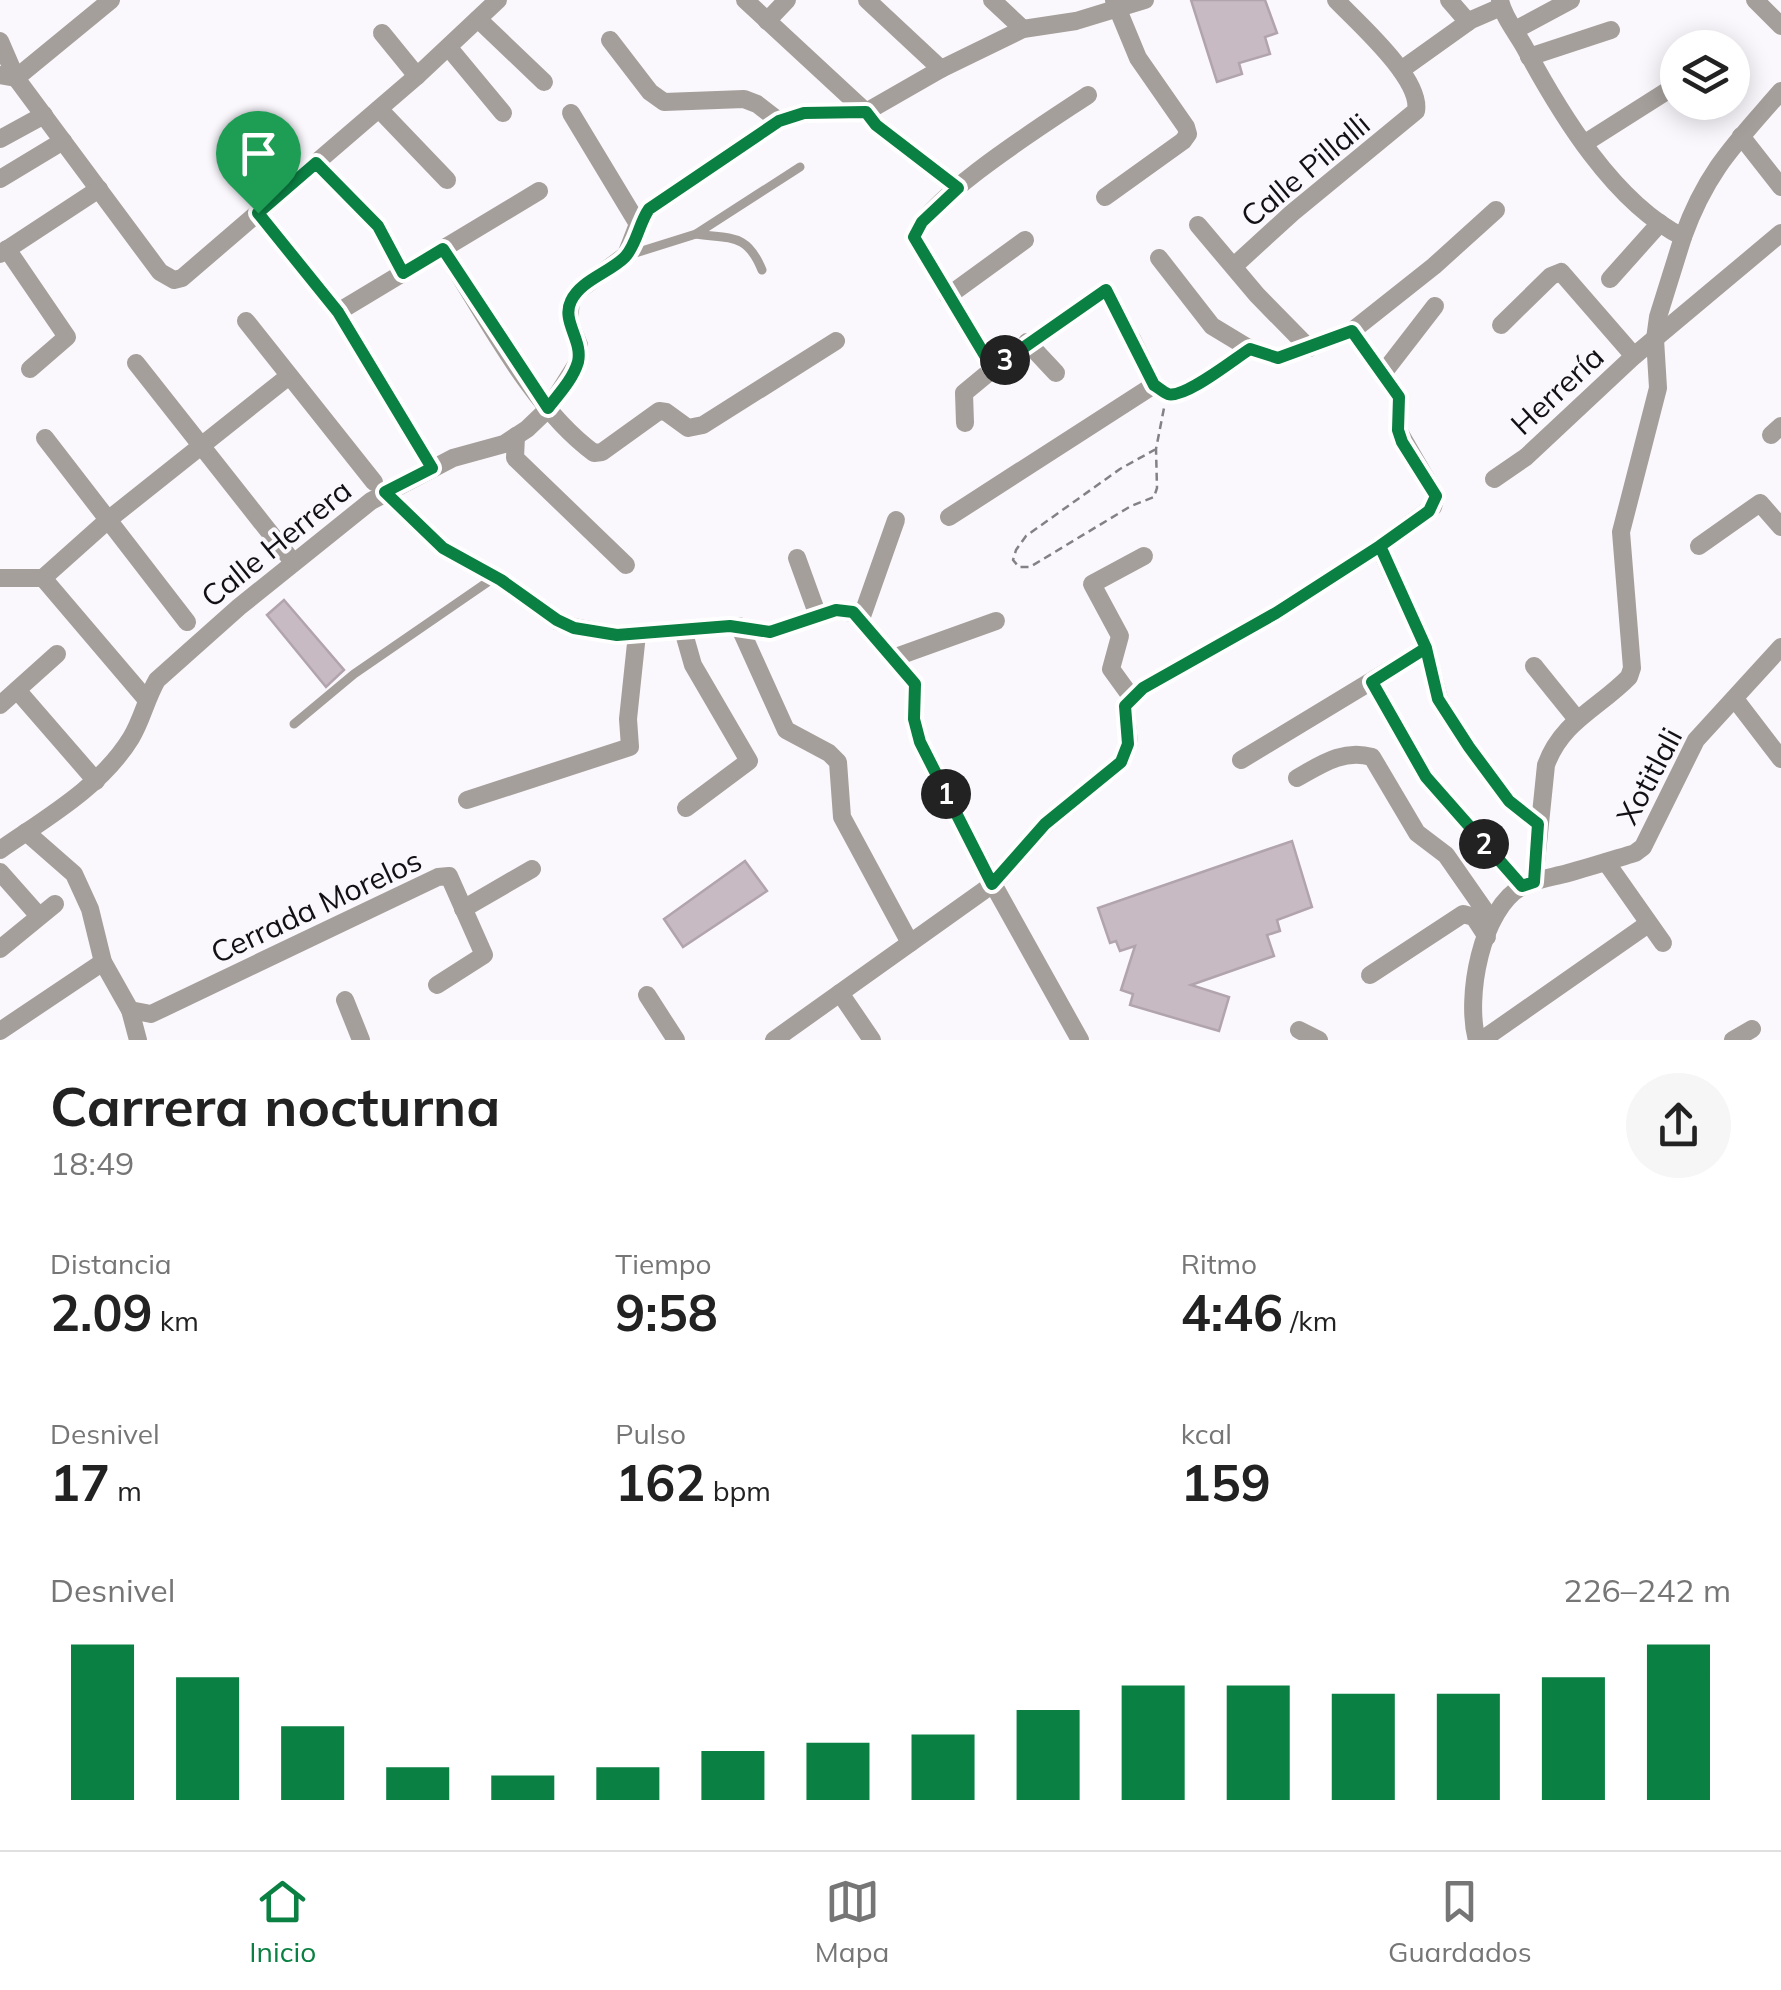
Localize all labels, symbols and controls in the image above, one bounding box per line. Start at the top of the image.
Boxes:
map controls [1660,30,1750,120]
button: layers [1660,30,1750,120]
street label: Calle Pillalli [1233,105,1377,235]
pin [216,111,301,214]
icon: arrive [231,126,286,181]
pin: 3 [980,335,1030,385]
street label: Herrería [1503,337,1611,443]
text: 3 [997,342,1013,377]
street label: Calle Herrera [193,471,359,615]
street label: Xotitlali [1608,721,1690,831]
pin: 1 [921,769,971,819]
text: 1 [938,776,954,811]
pin: 2 [1459,819,1509,869]
text: 2 [1476,826,1492,861]
street label: Cerrada Morelos [205,841,427,971]
text: Carrera nocturna [50,1071,500,1140]
button: share [1626,1073,1731,1178]
text: 18:49 [50,1143,134,1183]
text: Distancia [50,1246,172,1281]
text: Tiempo [615,1246,712,1281]
text: Ritmo [1181,1246,1257,1281]
text: 2.09 [50,1281,152,1344]
text: 9:58 [615,1281,718,1344]
text: 4:46 [1181,1281,1283,1344]
text: km [152,1303,199,1338]
text: /km [1283,1303,1337,1338]
text: Desnivel [50,1416,160,1451]
text: Pulso [615,1416,686,1451]
text: kcal [1181,1416,1232,1451]
text: 17 [50,1451,110,1514]
text: 162 [615,1451,705,1514]
text: 159 [1181,1451,1271,1514]
text: m [110,1473,142,1508]
text: bpm [705,1473,771,1508]
text: Desnivel [50,1570,175,1610]
text: 226–242 m [1563,1570,1731,1610]
tab: Inicio [249,1874,316,1969]
tab: Mapa [815,1874,889,1969]
tab: Guardados [1388,1874,1532,1969]

